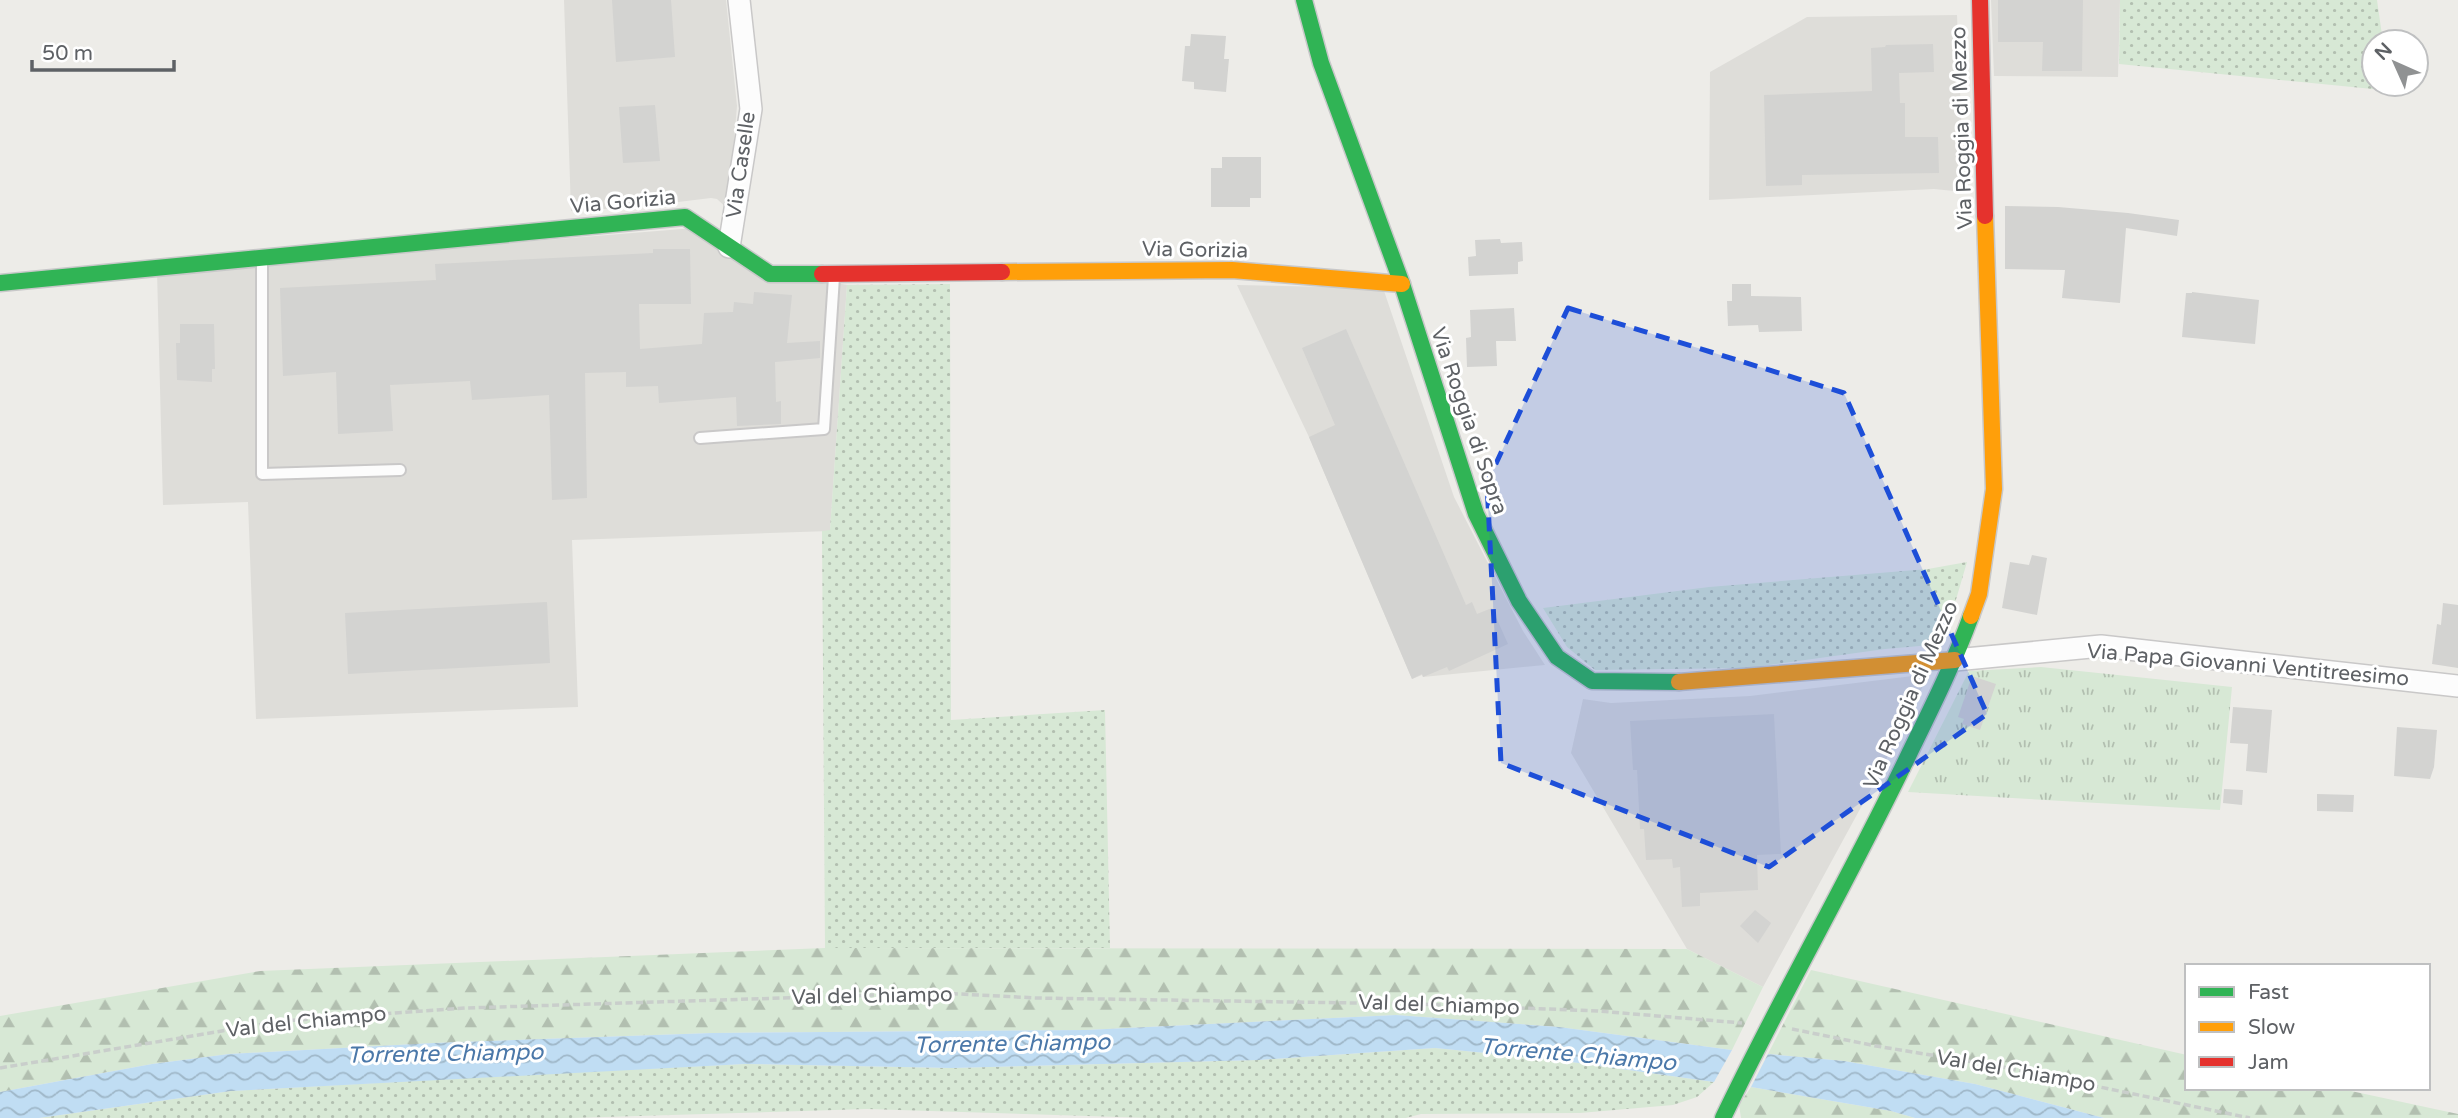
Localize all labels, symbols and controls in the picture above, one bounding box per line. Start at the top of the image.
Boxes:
street label: Via Roggia di Mezzo [1946,26,1978,230]
scale bar [32,28,173,72]
north arrow [2360,28,2430,98]
text: N [2371,39,2397,65]
text: 50 m [42,41,93,66]
street label: Via Caselle [721,110,761,220]
street label: Via Gorizia [569,185,677,219]
street label: Via Gorizia [1142,237,1248,263]
street label: Via Roggia di Sopra [1425,324,1513,518]
street label: Via Roggia di Mezzo [1858,597,1964,793]
street label: Via Papa Giovanni Ventitreesimo [2086,638,2410,692]
legend [2185,964,2430,1090]
text: Fast [2248,980,2289,1005]
street label: Val del Chiampo [791,982,953,1010]
street label: Val del Chiampo [1358,990,1520,1020]
street label: Val del Chiampo [224,1001,388,1043]
text: Slow [2248,1015,2296,1040]
water label: Torrente Chiampo [914,1028,1111,1060]
water label: Torrente Chiampo [1479,1032,1678,1078]
water label: Torrente Chiampo [347,1038,544,1070]
street label: Val del Chiampo [1934,1045,2098,1097]
text: Jam [2248,1050,2289,1075]

